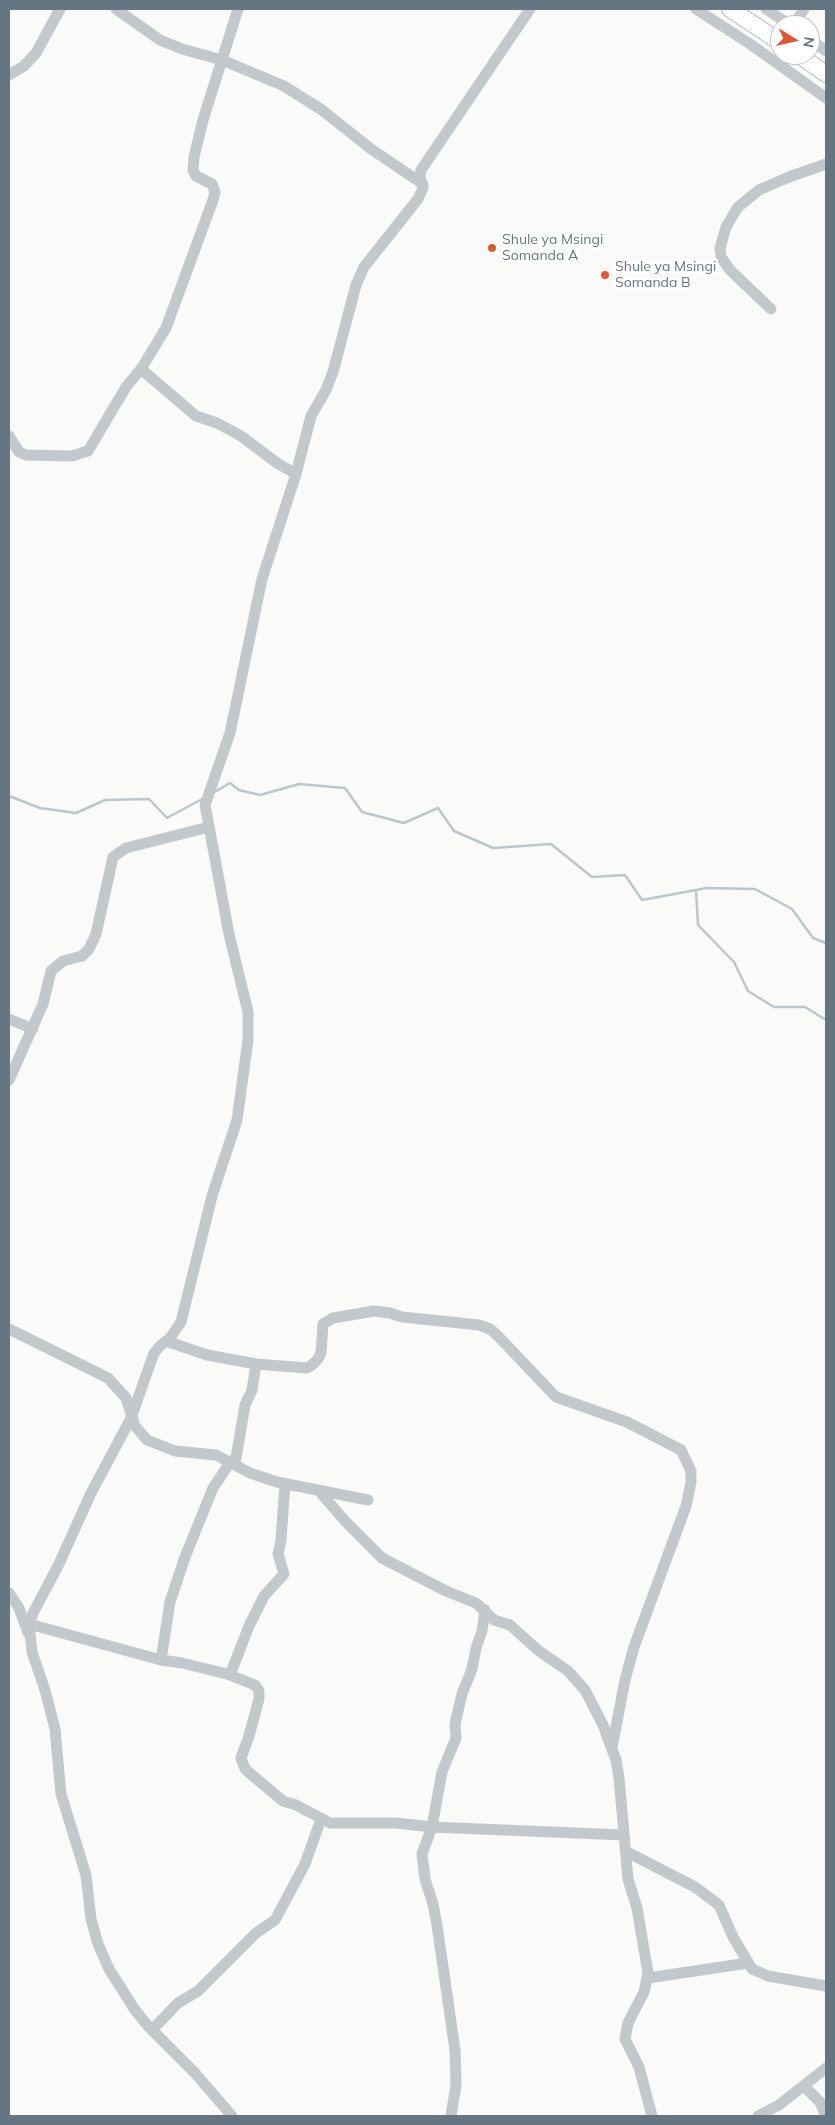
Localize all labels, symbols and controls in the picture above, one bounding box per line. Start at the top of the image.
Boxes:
north arrow [770,15,820,65]
text: N [799,36,819,49]
place label: Shule ya Msingi Somanda A [502,232,603,264]
marker: Shule ya Msingi Somanda A [486,242,498,254]
place label: Shule ya Msingi Somanda B [615,259,716,292]
marker: Shule ya Msingi Somanda B [599,269,611,281]

